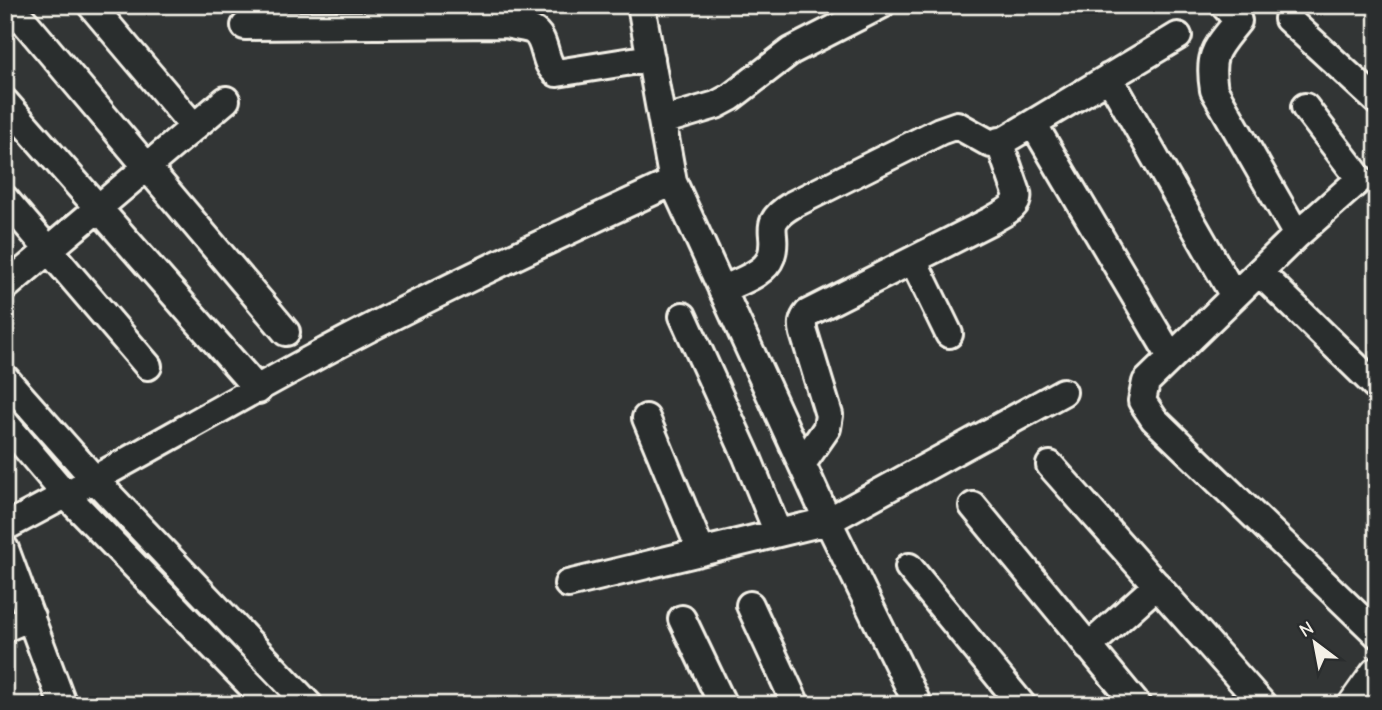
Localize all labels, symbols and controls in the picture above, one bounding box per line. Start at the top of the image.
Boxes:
north arrow [1280,608,1350,678]
text: N [1295,617,1318,642]

